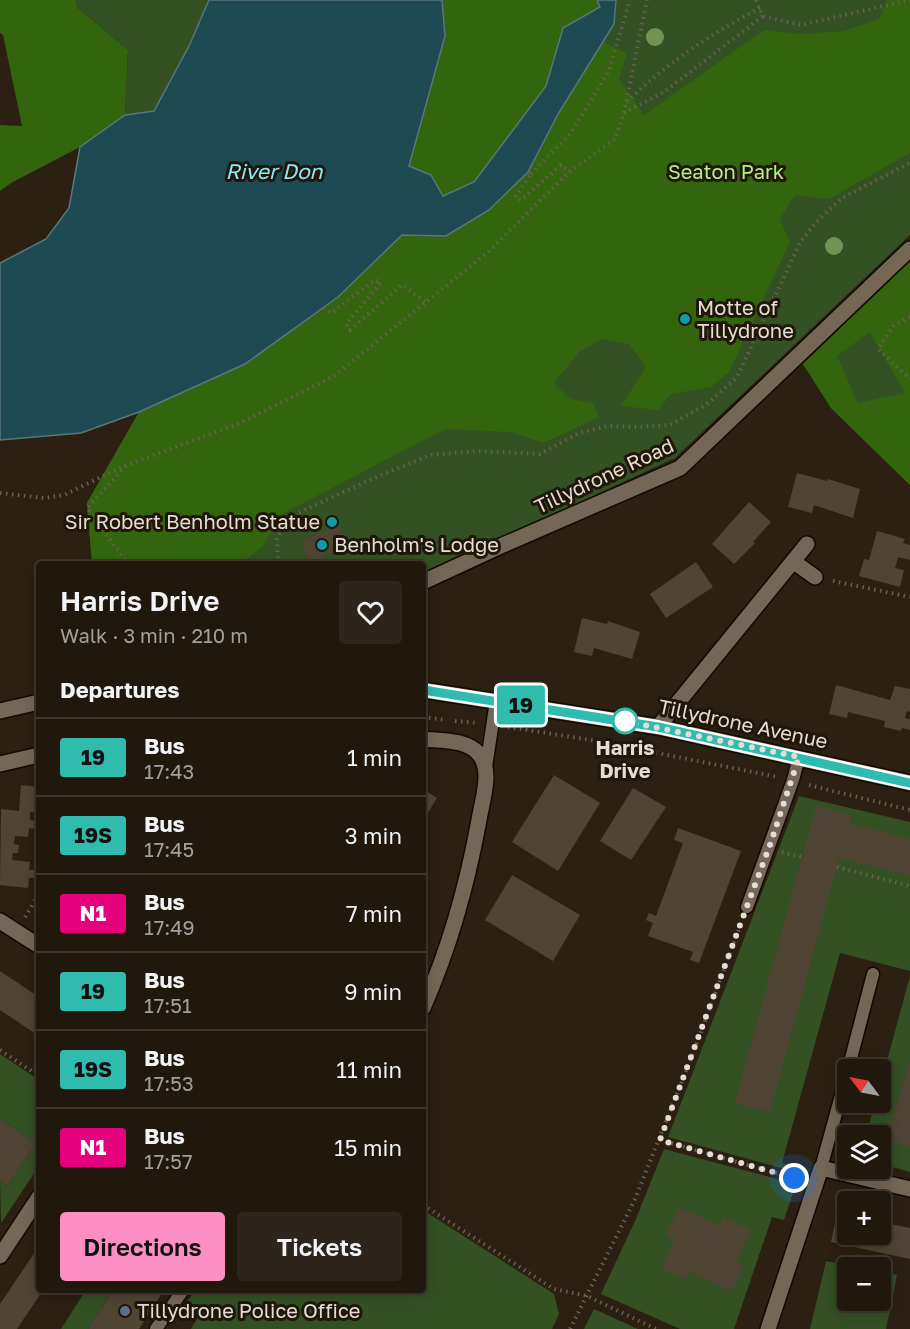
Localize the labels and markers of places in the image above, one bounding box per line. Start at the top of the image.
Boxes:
place label: Motte of Tillydrone [697,295,794,342]
marker: Motte of Tillydrone [678,312,692,326]
place label: Sir Robert Benholm Statue [65,509,320,533]
marker: Sir Robert Benholm Statue [325,515,339,529]
place label: Benholm's Lodge [334,532,499,556]
marker: Benholm's Lodge [315,538,329,552]
marker: Harris Drive [612,708,638,734]
place label: Harris Drive [595,735,655,782]
place label: Tillydrone Police Office [137,1298,360,1322]
marker: Tillydrone Police Office [118,1304,132,1318]

